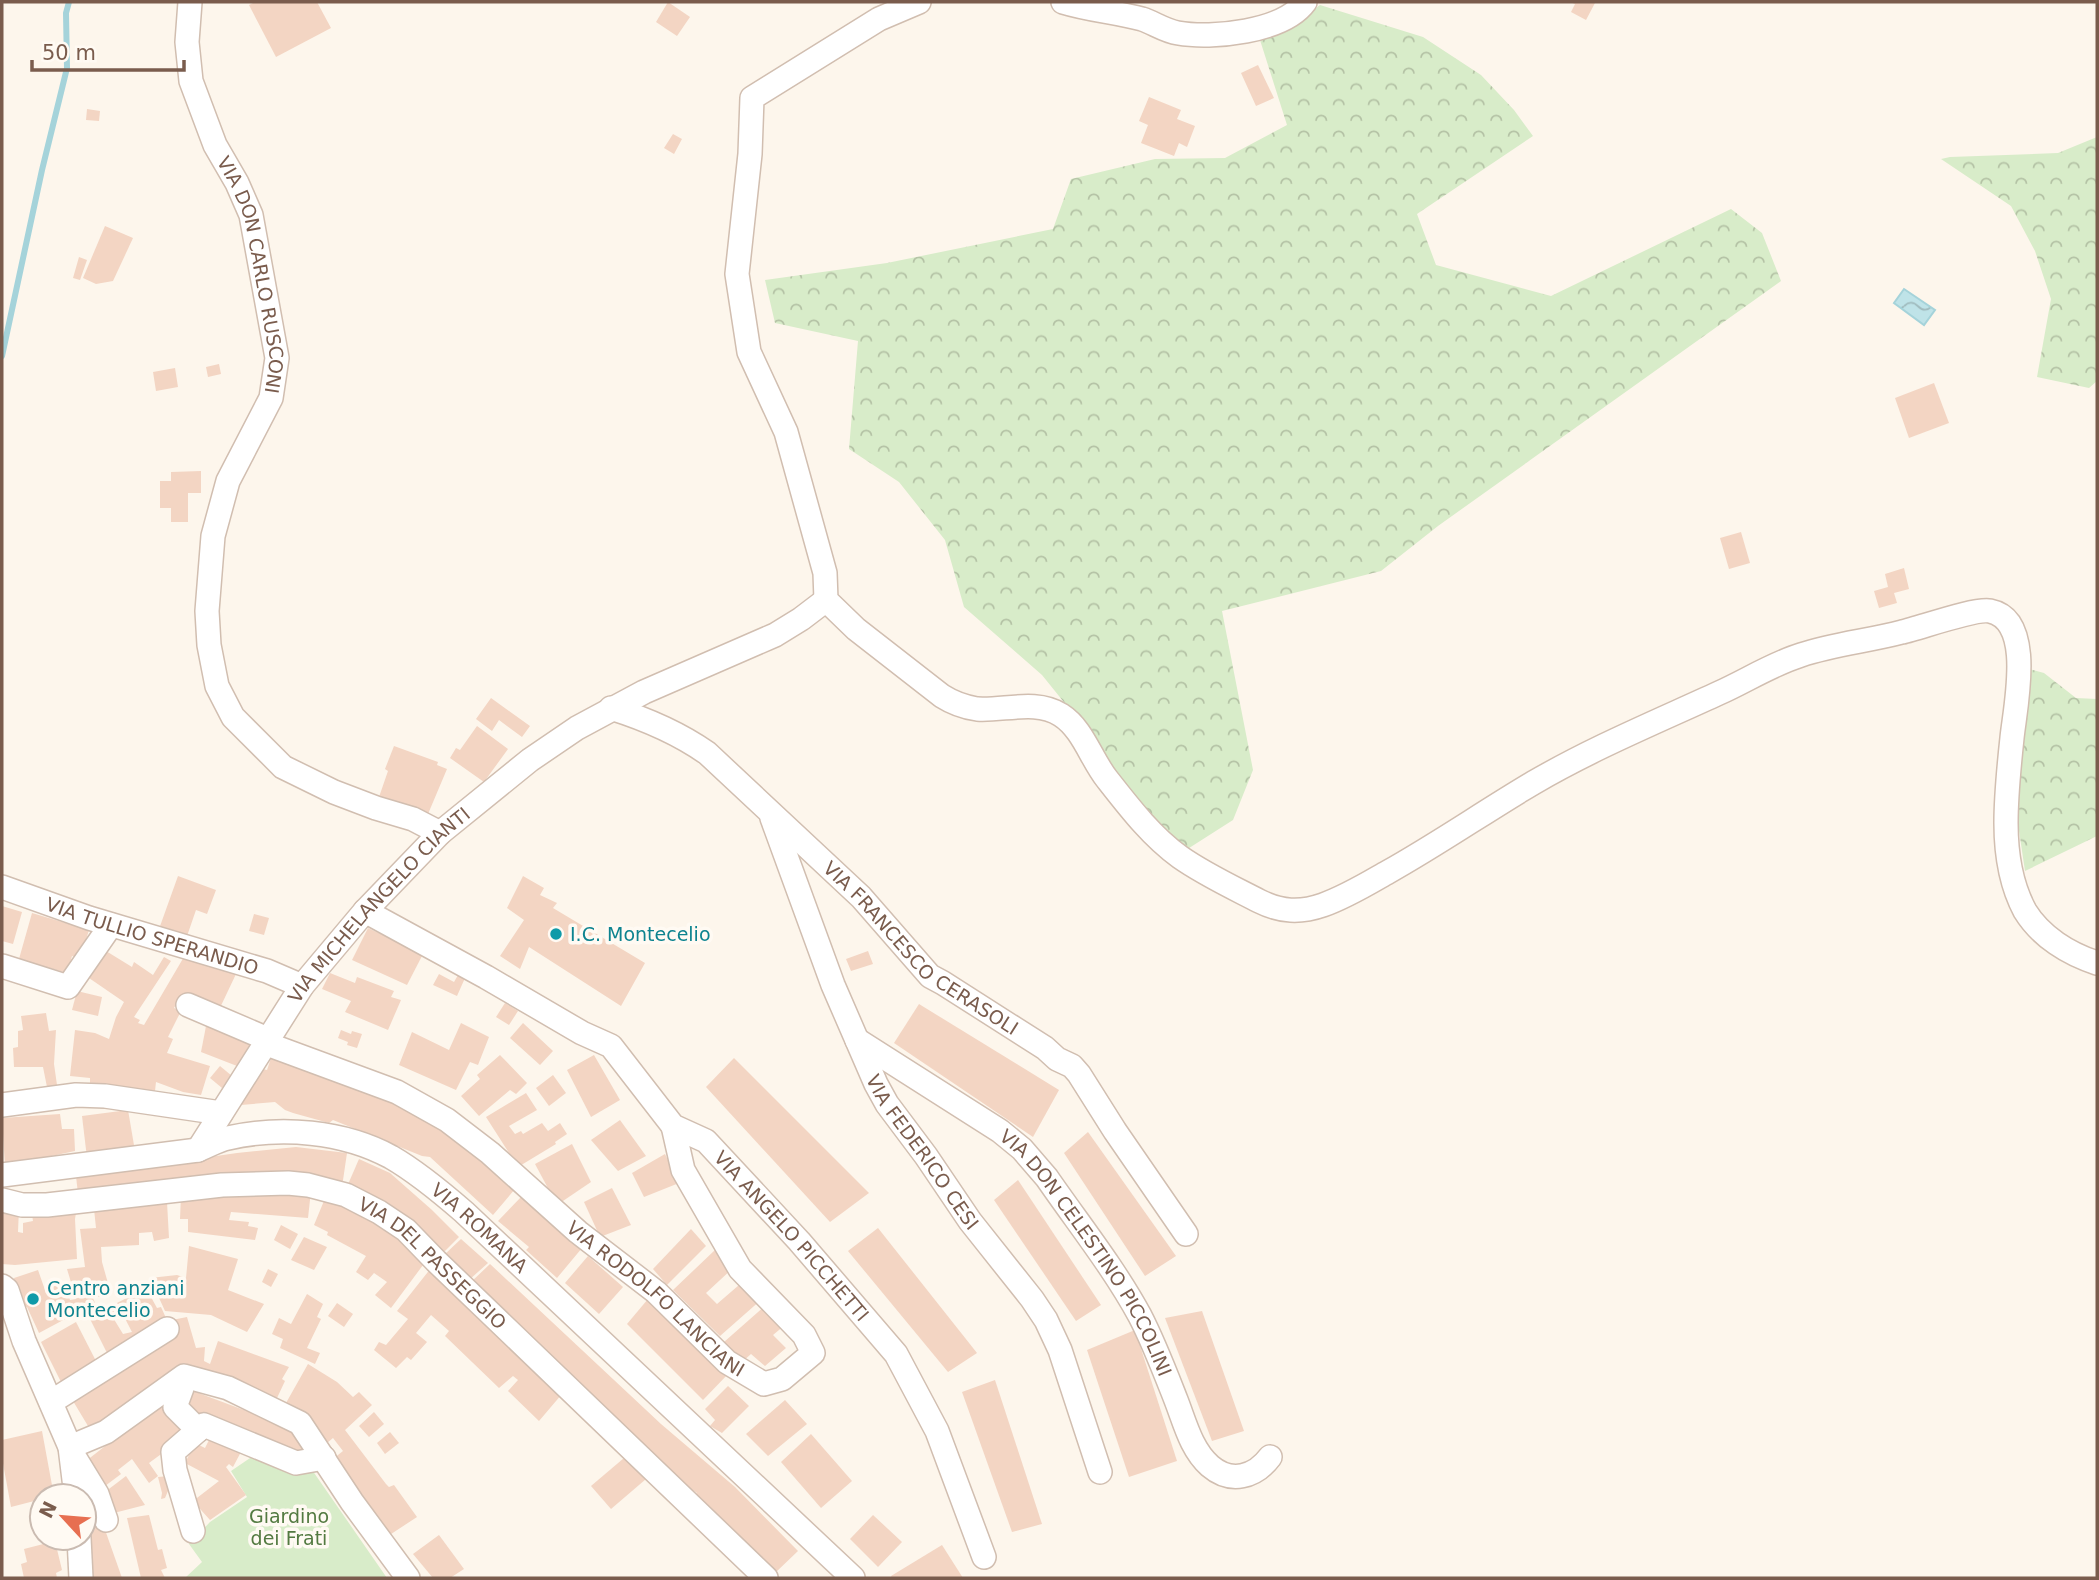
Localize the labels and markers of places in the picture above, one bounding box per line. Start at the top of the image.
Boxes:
place label: I.C. Montecelio [570,923,711,945]
marker: I.C. Montecelio [548,926,564,942]
place label: Centro anziani Montecelio [47,1277,184,1321]
marker: Centro anziani Montecelio [25,1291,41,1307]

